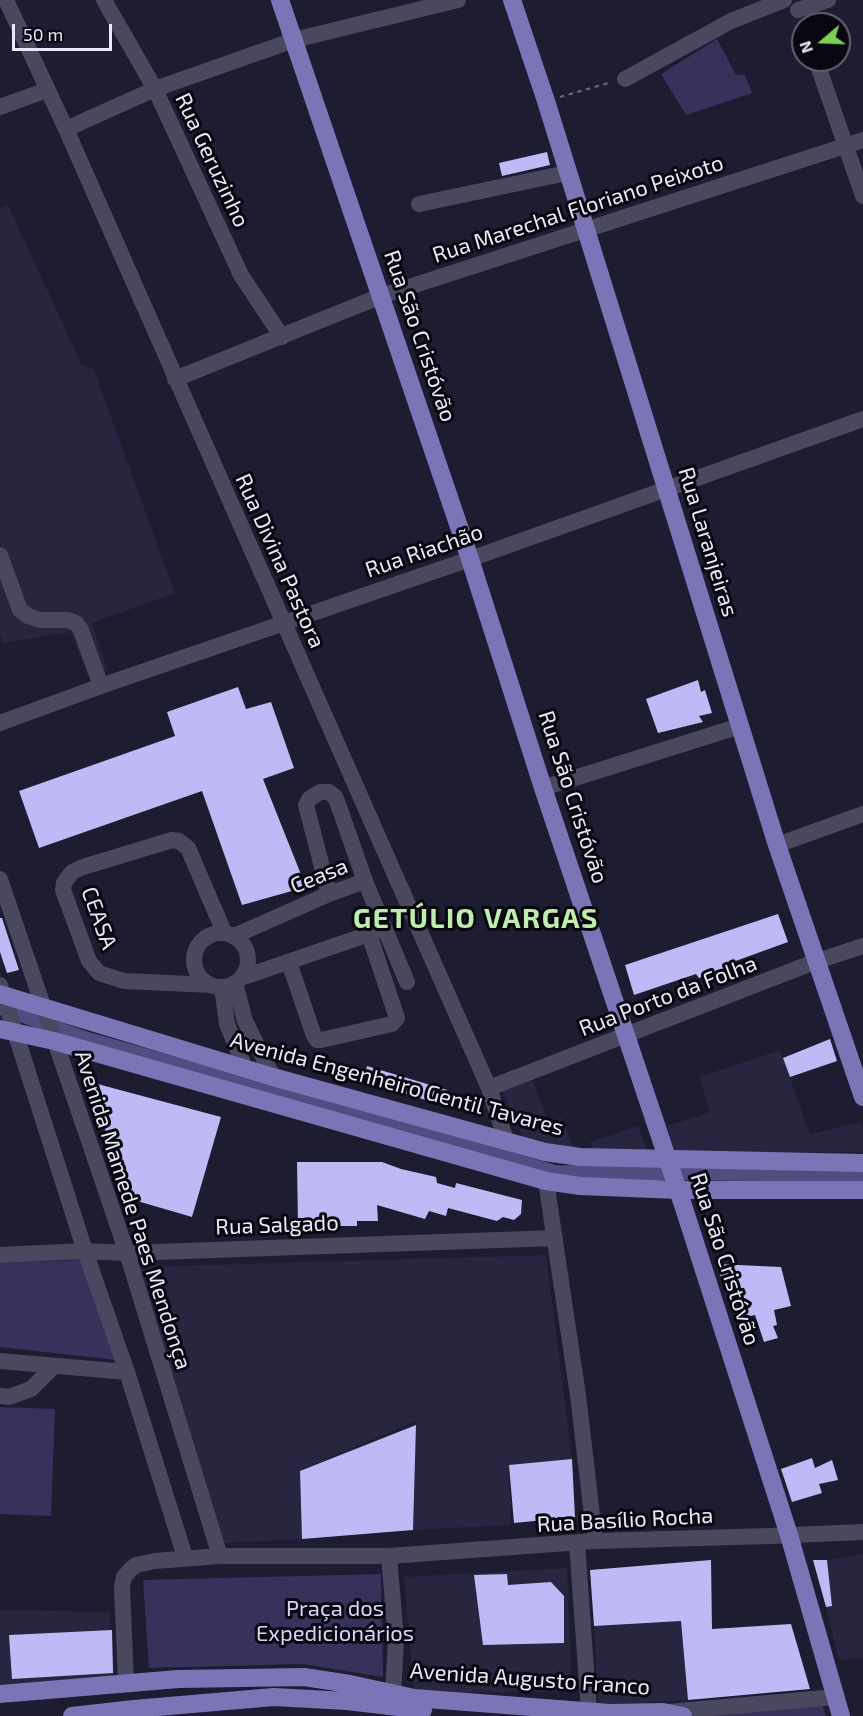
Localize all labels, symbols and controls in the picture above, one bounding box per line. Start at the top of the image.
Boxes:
scale bar [15,12,116,50]
north arrow [791,12,851,72]
text: 50 m [23,23,63,45]
text: N [795,39,816,56]
street label: Rua Geruzinho [169,89,255,231]
street label: Rua Marechal Floriano Peixoto [429,149,727,269]
street label: Rua São Cristóvão [378,247,462,425]
street label: Rua Laranjeiras [673,464,743,620]
street label: Rua Divina Pastora [230,470,330,652]
street label: Rua Riachão [362,519,486,583]
street label: Rua São Cristóvão [533,707,613,887]
street label: Ceasa [286,853,352,899]
street label: CEASA [76,883,122,953]
district label: GETÚLIO VARGAS [353,902,599,936]
street label: Rua Porto da Folha [575,950,761,1042]
street label: Avenida Engenheiro Gentil Tavares [227,1027,567,1141]
street label: Avenida Mamede Paes Mendonça [69,1047,197,1373]
street label: Rua São Cristóvão [685,1169,765,1349]
street label: Rua Salgado [215,1210,339,1240]
street label: Rua Basílio Rocha [536,1502,714,1538]
park label: Praça dos Expedicionários [256,1596,414,1648]
street label: Avenida Augusto Franco [409,1657,651,1701]

